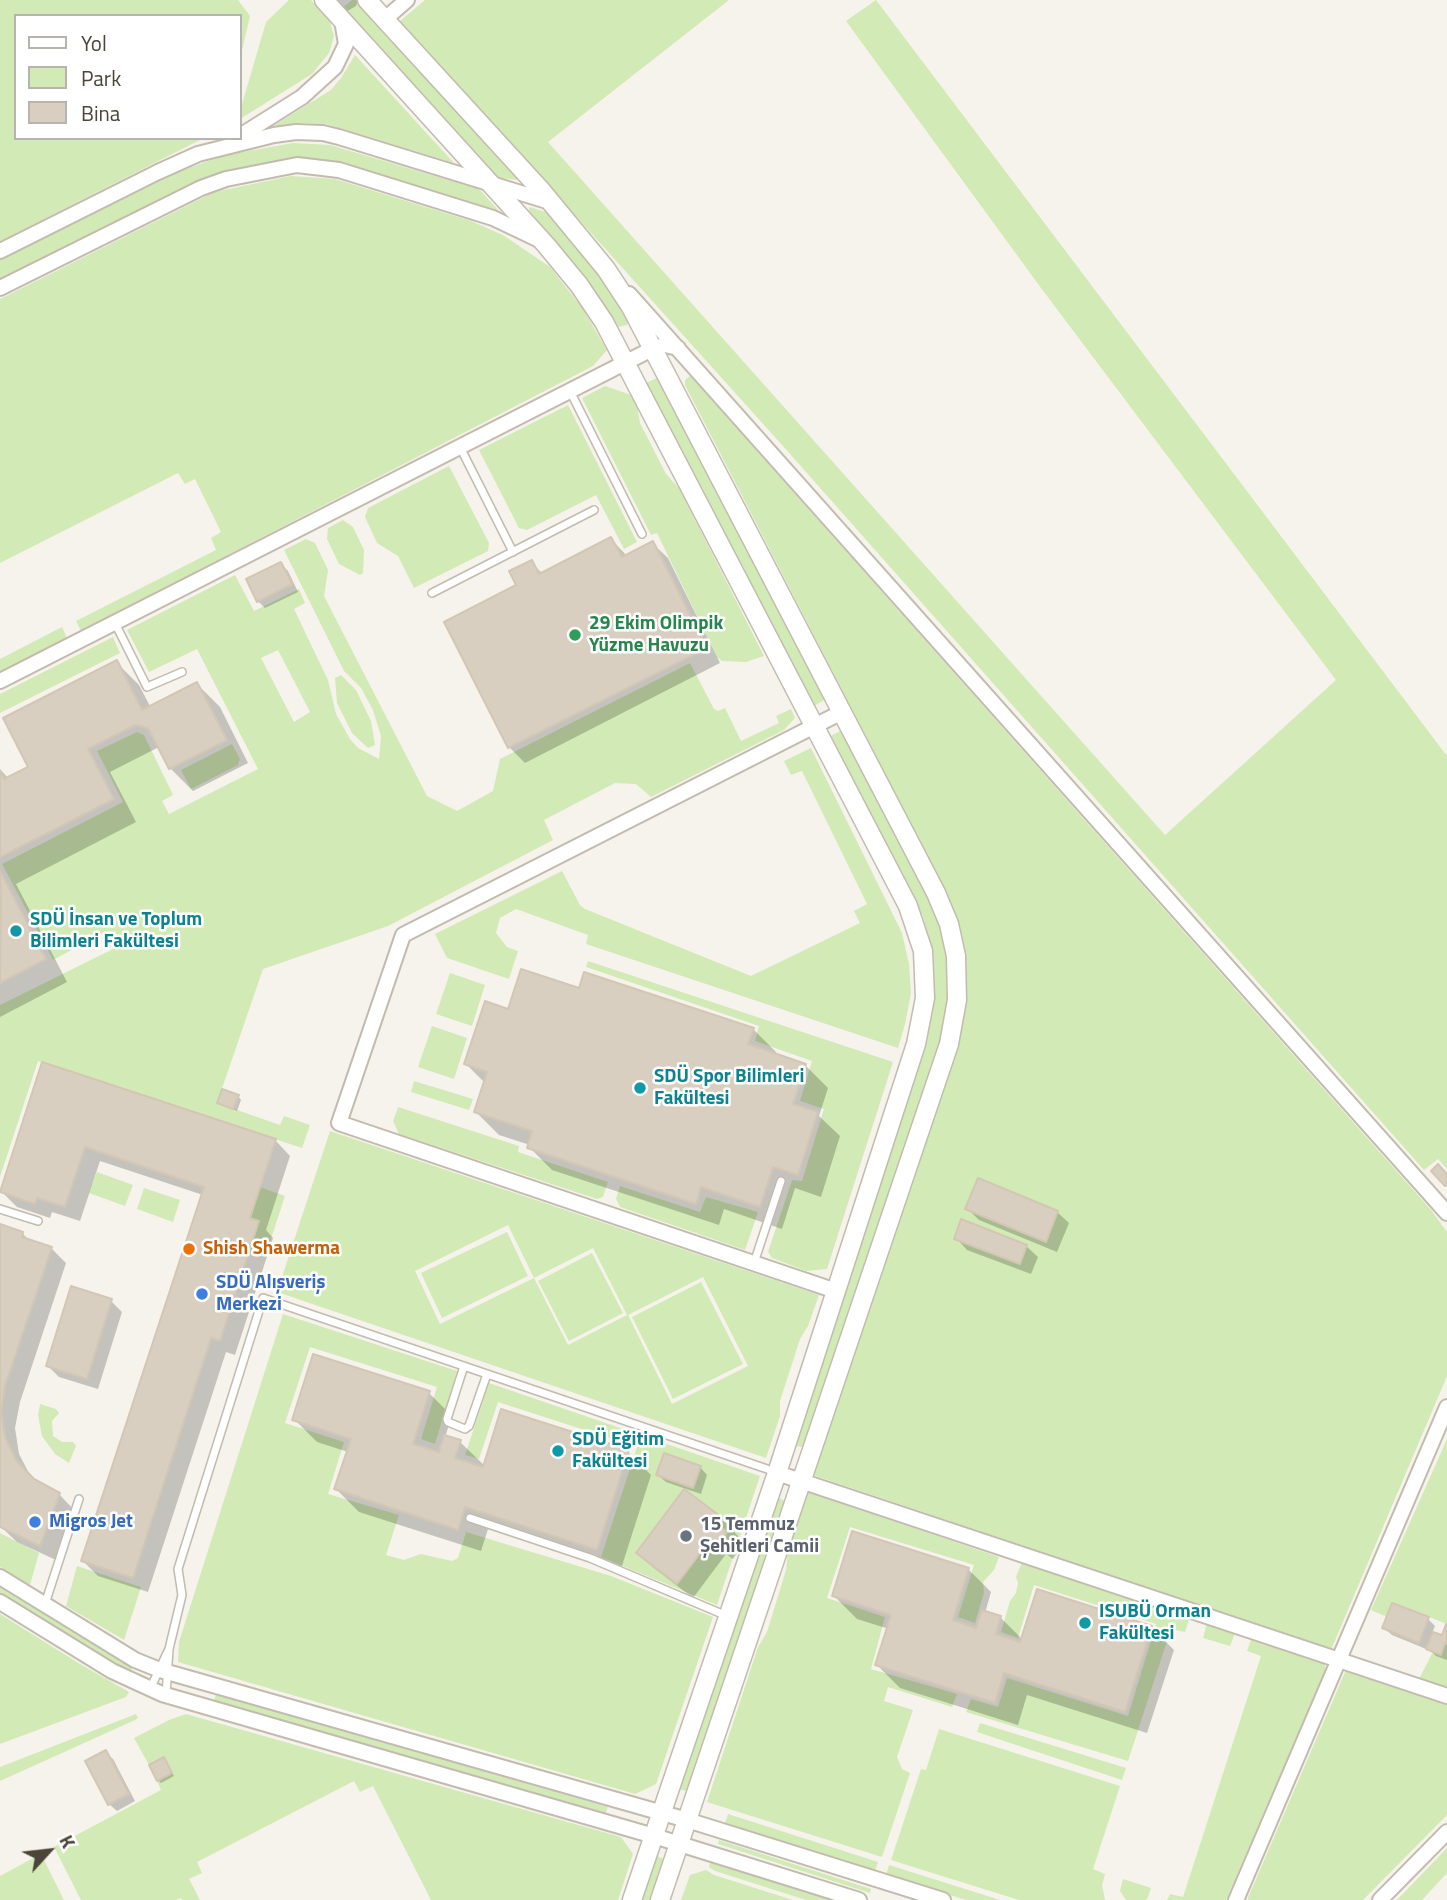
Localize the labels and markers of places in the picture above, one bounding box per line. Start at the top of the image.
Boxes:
place label: 29 Ekim Olimpik Yüzme Havuzu [589,613,723,657]
marker: 29 Ekim Olimpik Yüzme Havuzu [567,627,583,643]
place label: SDÜ İnsan ve Toplum Bilimleri Fakültesi [30,909,202,953]
marker: SDÜ İnsan ve Toplum Bilimleri Fakültesi [8,923,24,939]
place label: SDÜ Spor Bilimleri Fakültesi [654,1066,804,1110]
marker: SDÜ Spor Bilimleri Fakültesi [632,1080,648,1096]
place label: Shish Shawerma [203,1238,340,1260]
marker: Shish Shawerma [181,1241,197,1257]
place label: SDÜ Alışveriş Merkezi [216,1272,325,1316]
marker: SDÜ Alışveriş Merkezi [194,1286,210,1302]
place label: SDÜ Eğitim Fakültesi [572,1429,664,1473]
marker: SDÜ Eğitim Fakültesi [550,1443,566,1459]
place label: Migros Jet [49,1511,133,1533]
marker: Migros Jet [27,1514,43,1530]
place label: 15 Temmuz Şehitleri Camii [700,1514,819,1558]
marker: 15 Temmuz Şehitleri Camii [678,1528,694,1544]
place label: ISUBÜ Orman Fakültesi [1099,1601,1211,1645]
marker: ISUBÜ Orman Fakültesi [1077,1615,1093,1631]

